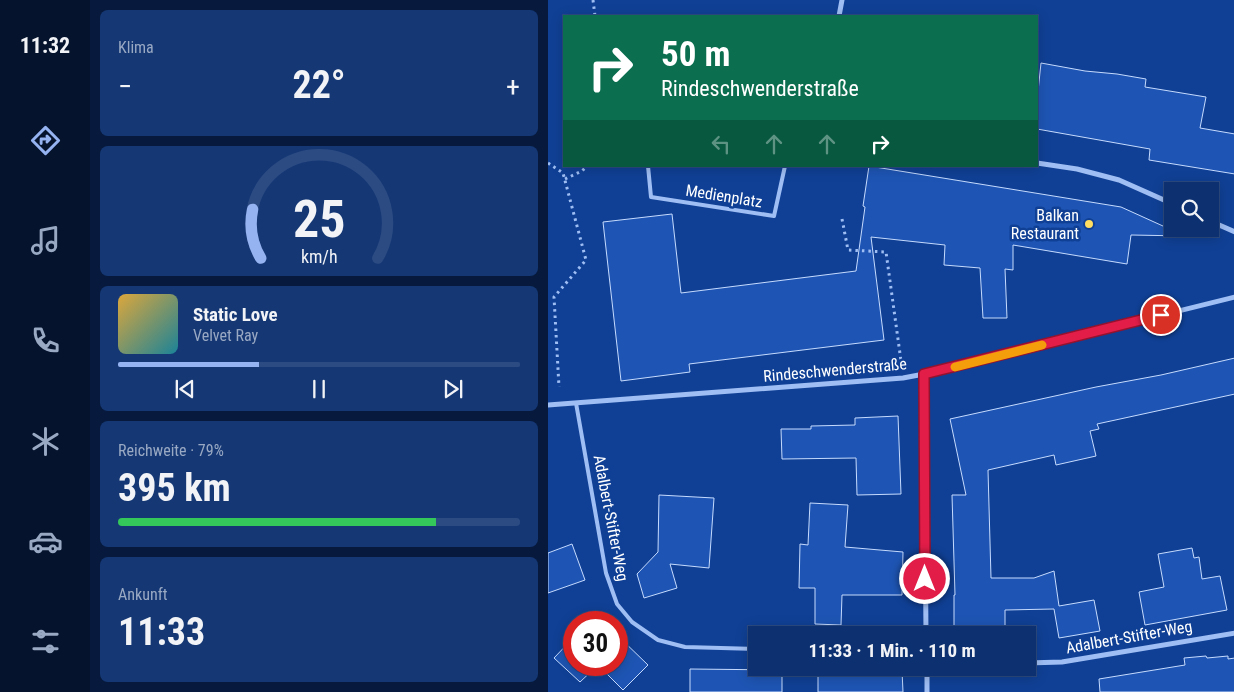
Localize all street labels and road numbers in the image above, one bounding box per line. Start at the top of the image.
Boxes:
street label: Medienplatz [684,181,764,211]
street label: Rindeschwenderstraße [763,354,907,386]
street label: Adalbert-Stifter-Weg [589,453,633,583]
street label: Adalbert-Stifter-Weg [1064,617,1194,657]

